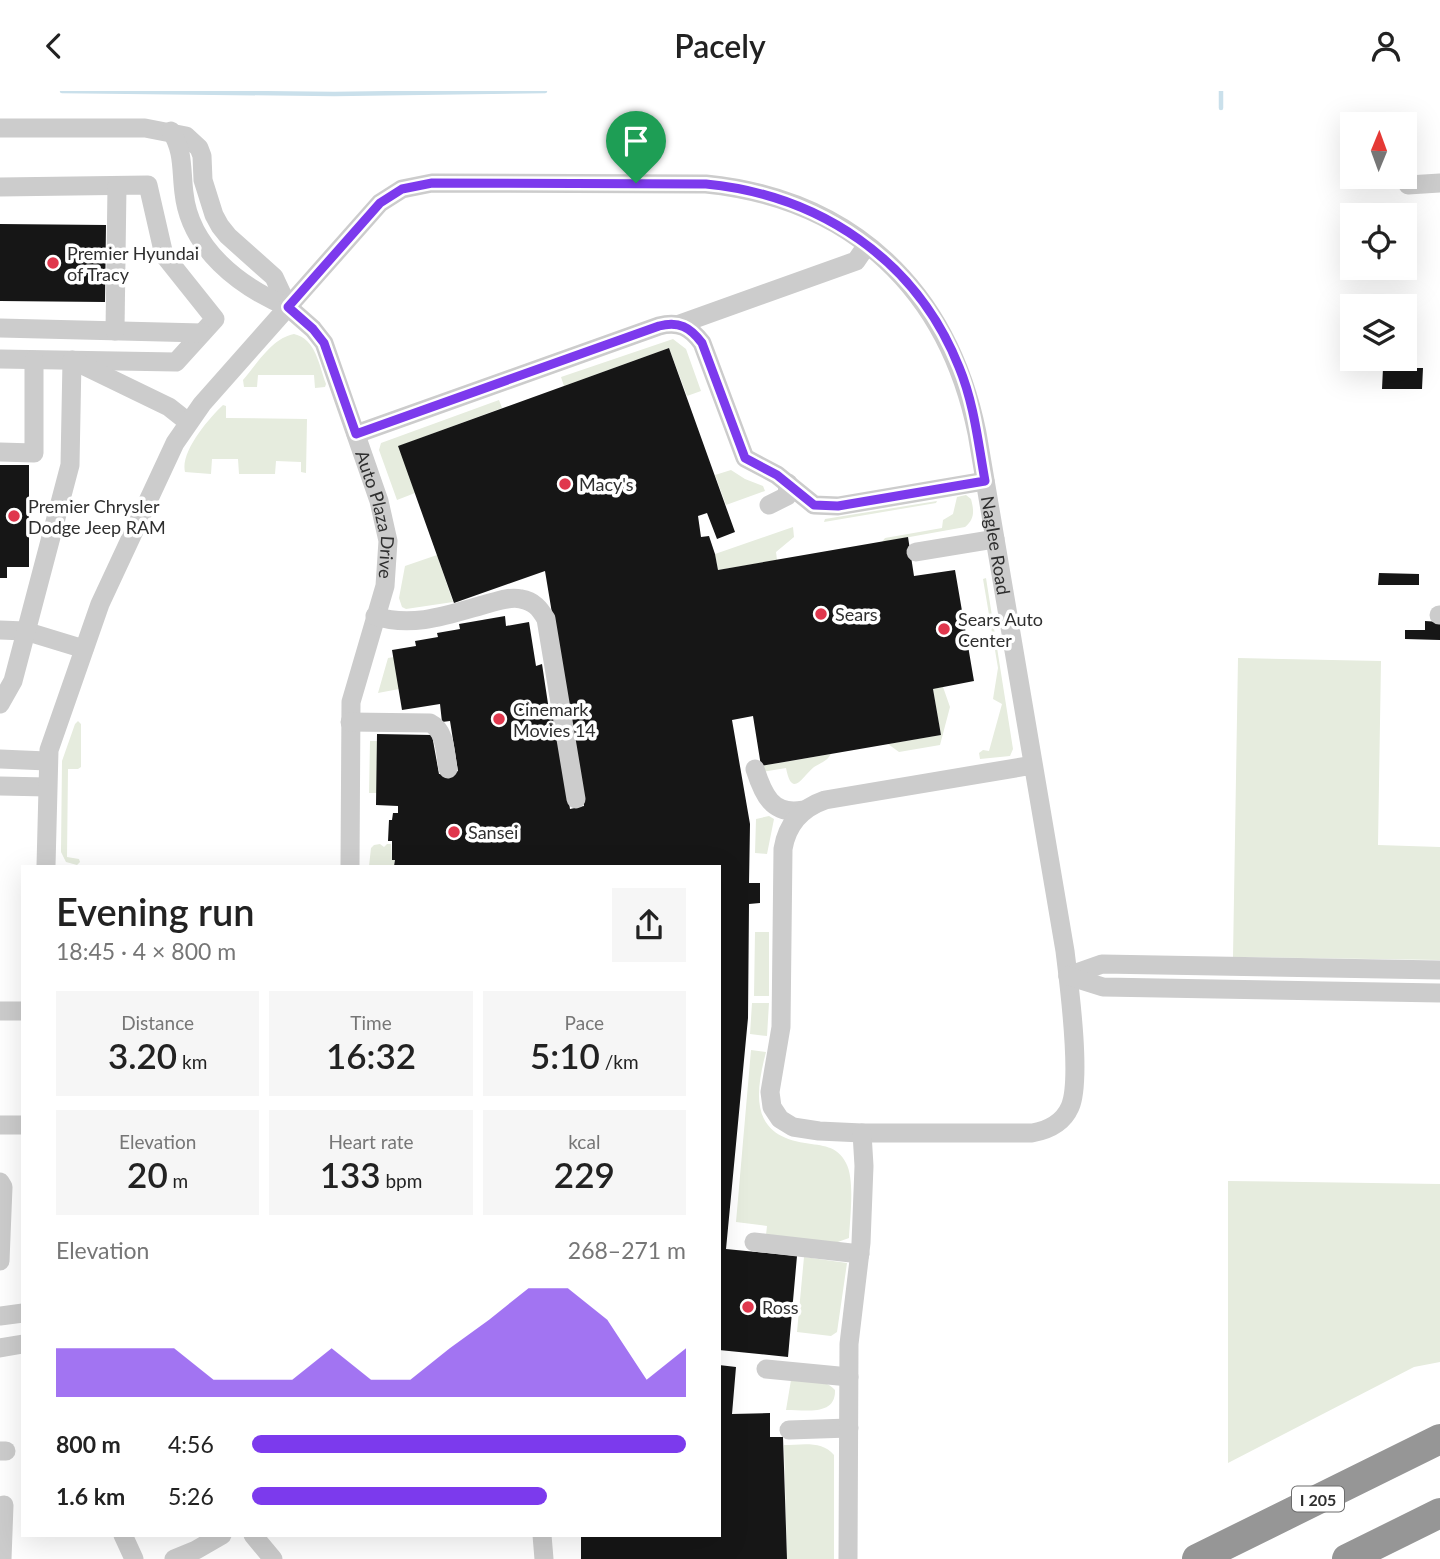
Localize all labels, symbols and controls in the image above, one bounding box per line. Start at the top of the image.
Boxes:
text: Pacely [674,26,766,65]
icon: back [35,27,73,65]
icon: person [1367,27,1405,65]
pin [606,111,666,183]
north arrow [1340,112,1418,189]
map controls [1340,112,1417,371]
icon: arrive [617,122,655,160]
button: locate [1340,203,1417,280]
place label: Premier Hyundai of Tracy [67,242,199,285]
marker: Premier Hyundai of Tracy [45,255,61,271]
button: layers [1340,294,1417,371]
street label: Auto Plaza Drive [351,447,399,579]
place label: Macy's [579,473,634,495]
marker: Macy's [557,476,573,492]
street label: Naglee Road [977,494,1015,596]
place label: Premier Chrysler Dodge Jeep RAM [28,495,166,538]
marker: Premier Chrysler Dodge Jeep RAM [6,508,22,524]
place label: Sears [835,603,878,625]
marker: Sears [813,606,829,622]
place label: Sears Auto Center [958,608,1043,651]
marker: Sears Auto Center [936,621,952,637]
place label: Cinemark Movies 14 [513,698,596,741]
marker: Cinemark Movies 14 [491,711,507,727]
place label: Sansei [468,821,518,843]
marker: Sansei [446,824,462,840]
text: Evening run [56,888,255,934]
button: share [612,888,686,962]
text: 18:45 · 4 × 800 m [56,937,236,965]
text: Distance [121,1011,194,1034]
text: Time [350,1011,392,1034]
text: Pace [565,1011,604,1034]
text: 3.20 [108,1034,177,1076]
text: 16:32 [326,1034,416,1076]
text: 5:10 [530,1034,600,1076]
text: km [177,1050,207,1073]
text: /km [600,1050,639,1073]
text: Elevation [119,1130,196,1153]
text: Heart rate [328,1130,414,1153]
text: kcal [568,1130,600,1153]
text: 20 [127,1153,168,1195]
text: 133 [320,1153,381,1195]
text: 229 [554,1153,615,1195]
text: m [168,1169,188,1192]
text: bpm [381,1169,422,1192]
text: Elevation [56,1236,149,1264]
text: 268–271 m [568,1236,686,1264]
place label: Ross [762,1296,799,1318]
marker: Ross [740,1299,756,1315]
text: 800 m [56,1430,121,1458]
text: 4:56 [168,1430,214,1458]
text: 1.6 km [56,1482,125,1510]
text: 5:26 [168,1482,214,1510]
road number: I 205 [1292,1487,1344,1511]

